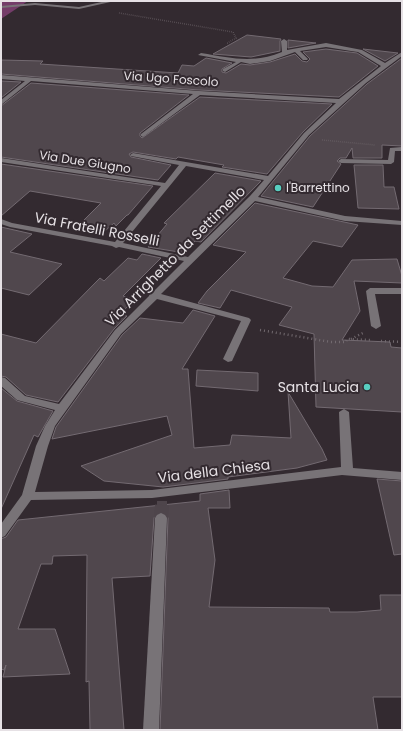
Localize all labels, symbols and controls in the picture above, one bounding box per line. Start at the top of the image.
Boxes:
street label: Via Ugo Foscolo [123,67,219,90]
street label: Via Due Giugno [38,146,132,177]
place label: I'Barrettino [286,179,350,196]
street label: Via Arrighetto da Settimello [100,181,250,331]
marker: I'Barrettino [273,183,283,193]
street label: Via Fratelli Rosselli [33,207,161,251]
place label: Santa Lucia [278,377,359,397]
marker: Santa Lucia [362,382,372,392]
street label: Via della Chiesa [157,454,271,488]

